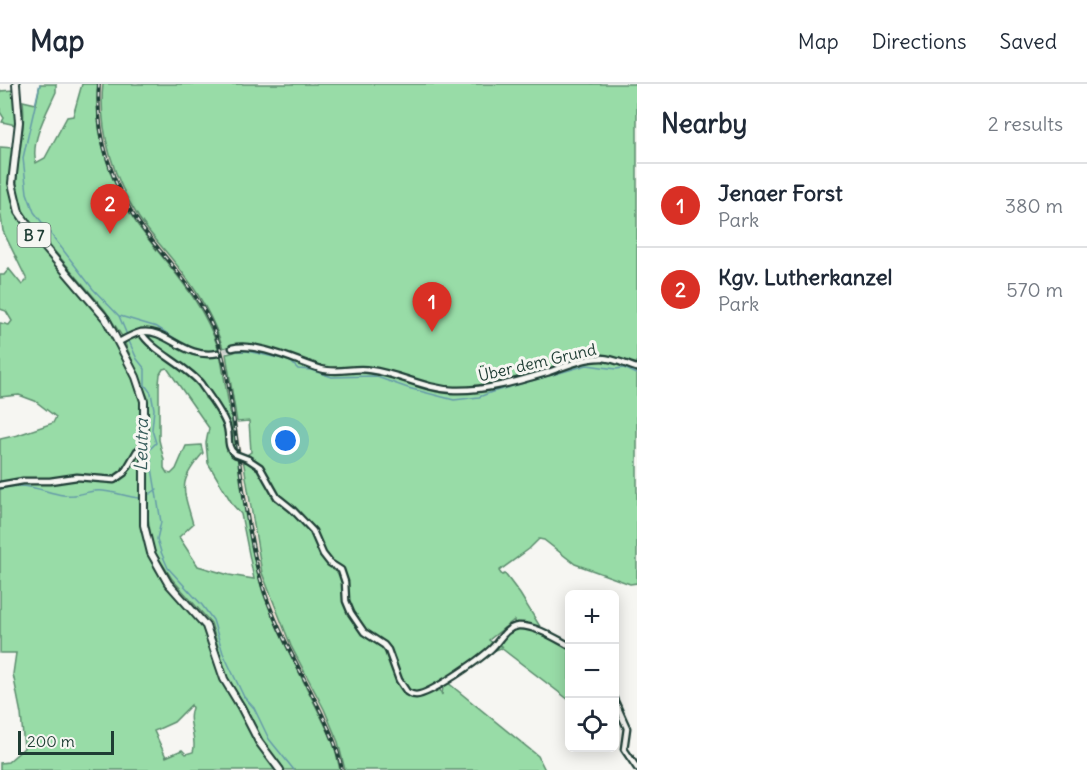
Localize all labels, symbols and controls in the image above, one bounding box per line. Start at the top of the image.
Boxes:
text: Map [30,23,84,59]
text: Map [798,28,839,55]
text: Directions [872,28,966,55]
text: Saved [999,28,1057,55]
text: Nearby [661,107,747,140]
text: 2 results [988,111,1063,136]
text: Jenaer Forst [718,179,843,207]
pin: 2 [90,184,130,234]
text: 1 [677,193,684,218]
text: 380 m [1005,193,1063,218]
text: Park [718,207,759,232]
road number: B 7 [18,223,51,247]
text: Kgv. Lutherkanzel [718,263,892,291]
text: 2 [675,277,686,302]
text: 570 m [1006,277,1063,302]
pin: 1 [412,282,452,332]
text: Park [718,291,759,316]
street label: Über dem Grund [476,339,598,385]
water label: Leutra [129,417,153,472]
your location [271,426,300,455]
map controls [565,590,619,752]
button: + [565,590,619,644]
button: − [565,644,619,698]
button: locate [565,698,619,752]
scale bar [18,728,114,756]
text: 200 m [27,731,75,751]

